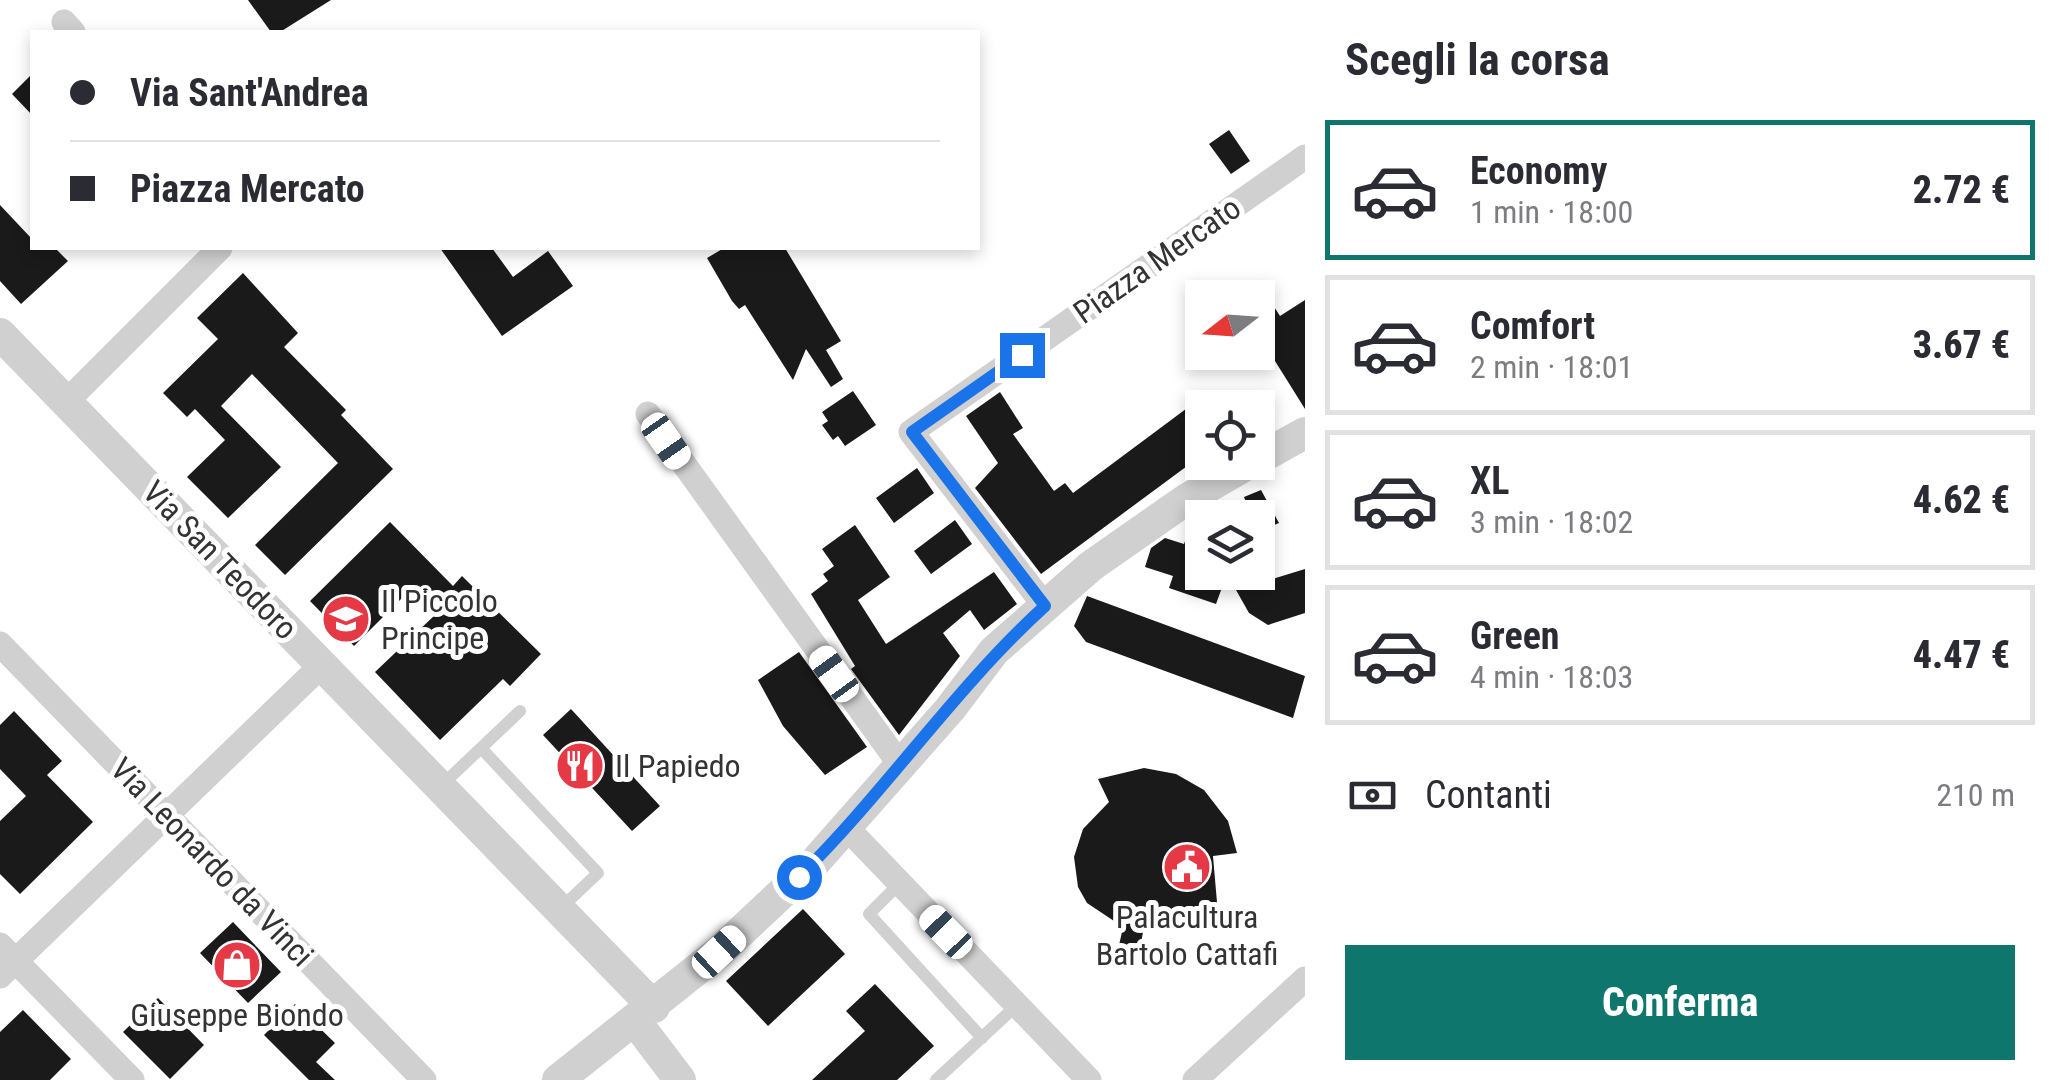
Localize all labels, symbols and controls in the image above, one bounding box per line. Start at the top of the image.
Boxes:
text: Scegli la corsa [1345,33,1610,86]
text: Via Sant'Andrea [130,71,369,115]
icon: car [1350,145,1440,235]
text: Economy [1470,149,1607,193]
text: Piazza Mercato [130,167,365,211]
text: 2.72 € [1913,168,2010,212]
street label: Piazza Mercato [1066,188,1248,332]
text: 1 min · 18:00 [1470,193,1633,231]
north arrow [1185,280,1275,370]
map controls [1185,280,1275,590]
icon: car [1350,300,1440,390]
text: Comfort [1470,304,1595,348]
text: 3.67 € [1913,323,2010,367]
route end [1000,333,1045,378]
text: 2 min · 18:01 [1470,348,1633,386]
button: locate [1185,390,1275,480]
car [637,408,695,474]
icon: car [1350,455,1440,545]
text: XL [1470,459,1509,503]
street label: Via San Teodoro [135,473,305,647]
text: 4.62 € [1913,478,2010,522]
button: layers [1185,500,1275,590]
text: 3 min · 18:02 [1470,503,1633,541]
place label: Il Piccolo Principe [381,582,498,657]
school or university icon: Il Piccolo Principe [320,593,372,645]
icon: car [1350,610,1440,700]
text: Green [1470,614,1560,658]
text: 4.47 € [1913,633,2010,677]
car [804,641,864,707]
text: 4 min · 18:03 [1470,658,1633,696]
restaurant icon: Il Papiedo [554,740,606,792]
place label: Il Papiedo [615,747,741,785]
street label: Via Leonardo da Vinci [103,750,321,974]
icon: cash [1345,768,1400,823]
text: Contanti [1425,773,1552,817]
text: 210 m [1936,776,2015,814]
public building icon: Palacultura Bartolo Cattafi [1161,841,1213,893]
route start [777,855,822,900]
place label: Palacultura Bartolo Cattafi [1096,898,1278,973]
car [914,900,978,964]
car [687,921,751,983]
shop icon: Giuseppe Biondo [211,939,263,991]
button: Conferma [1345,945,2015,1060]
place label: Giuseppe Biondo [130,996,344,1034]

